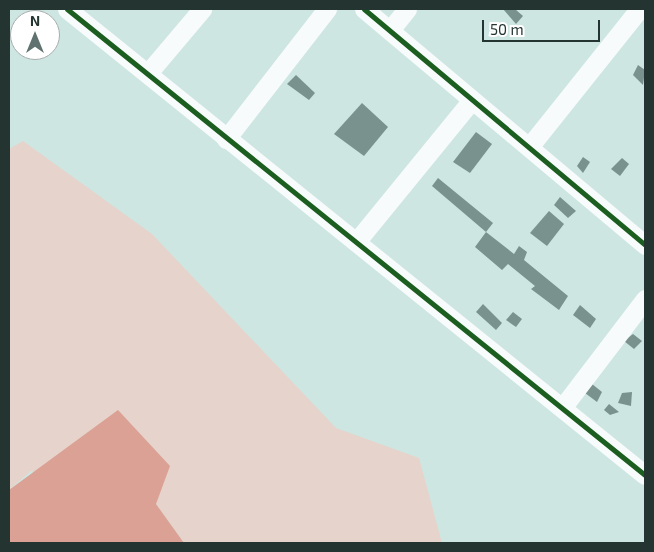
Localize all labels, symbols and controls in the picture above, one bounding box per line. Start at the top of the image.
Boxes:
north arrow [10,10,60,60]
scale bar [484,10,602,42]
text: N [30,12,40,29]
text: 50 m [490,20,524,38]

